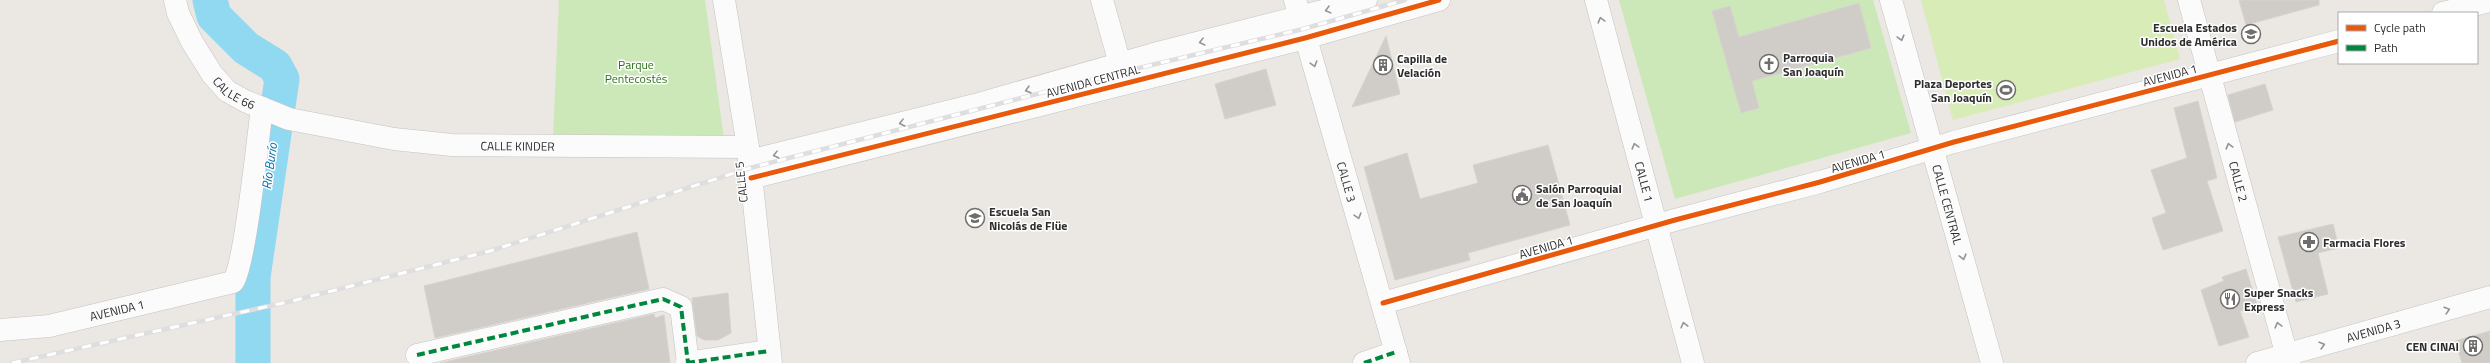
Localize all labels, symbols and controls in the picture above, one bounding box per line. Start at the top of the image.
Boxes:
one-way arrow [1325,5,1332,14]
legend [2338,12,2478,64]
one-way arrow [1597,17,1606,24]
place label: Escuela Estados Unidos de América [2140,18,2237,51]
text: Cycle path [2374,18,2426,37]
school or university icon: Escuela Estados Unidos de América [2240,23,2262,45]
one-way arrow [1896,34,1905,41]
one-way arrow [1199,37,1206,46]
text: Path [2374,38,2398,57]
place label: Parroquia San Joaquín [1783,48,1844,81]
place label: Capilla de Velación [1397,49,1447,82]
church icon: Parroquia San Joaquín [1758,53,1780,75]
building icon: Capilla de Velación [1372,54,1394,76]
park label: Parque Pentecostés [605,55,668,88]
street label: AVENIDA CENTRAL [1044,59,1142,103]
street label: AVENIDA 1 [2141,59,2199,91]
one-way arrow [1309,61,1317,68]
street label: CALLE 66 [209,72,258,114]
place label: Plaza Deportes San Joaquín [1914,74,1992,107]
sports icon: Plaza Deportes San Joaquín [1995,79,2017,101]
one-way arrow [1025,85,1032,94]
one-way arrow [899,118,906,127]
street label: CALLE KINDER [481,136,555,155]
water label: Río Burío [256,141,282,190]
one-way arrow [1631,143,1640,150]
one-way arrow [2226,143,2234,149]
street label: AVENIDA 1 [1829,144,1887,178]
one-way arrow [773,150,779,158]
street label: CALLE 3 [1332,159,1362,204]
street label: CALLE 1 [1630,159,1659,204]
street label: CALLE 2 [2224,159,2254,204]
street label: CALLE 5 [729,160,753,203]
street label: CALLE CENTRAL [1928,162,1968,247]
place label: Salón Parroquial de San Joaquín [1536,179,1622,212]
public building icon: Salón Parroquial de San Joaquín [1511,184,1533,206]
place label: Escuela San Nicolás de Flüe [989,202,1068,235]
school or university icon: Escuela San Nicolás de Flüe [964,207,986,229]
one-way arrow [1353,212,1362,219]
street label: AVENIDA 1 [1517,230,1575,264]
pharmacy icon: Farmacia Flores [2298,231,2320,253]
place label: Farmacia Flores [2323,233,2406,252]
one-way arrow [1958,253,1967,260]
place label: Super Snacks Express [2244,283,2314,316]
restaurant icon: Super Snacks Express [2219,288,2241,310]
street label: AVENIDA 1 [88,294,146,325]
one-way arrow [2443,306,2450,315]
street label: AVENIDA 3 [2344,313,2403,347]
one-way arrow [1680,322,1688,328]
one-way arrow [2275,322,2283,329]
building icon: CEN CINAI [2462,335,2484,357]
place label: CEN CINAI [2406,337,2459,356]
one-way arrow [2318,341,2325,350]

